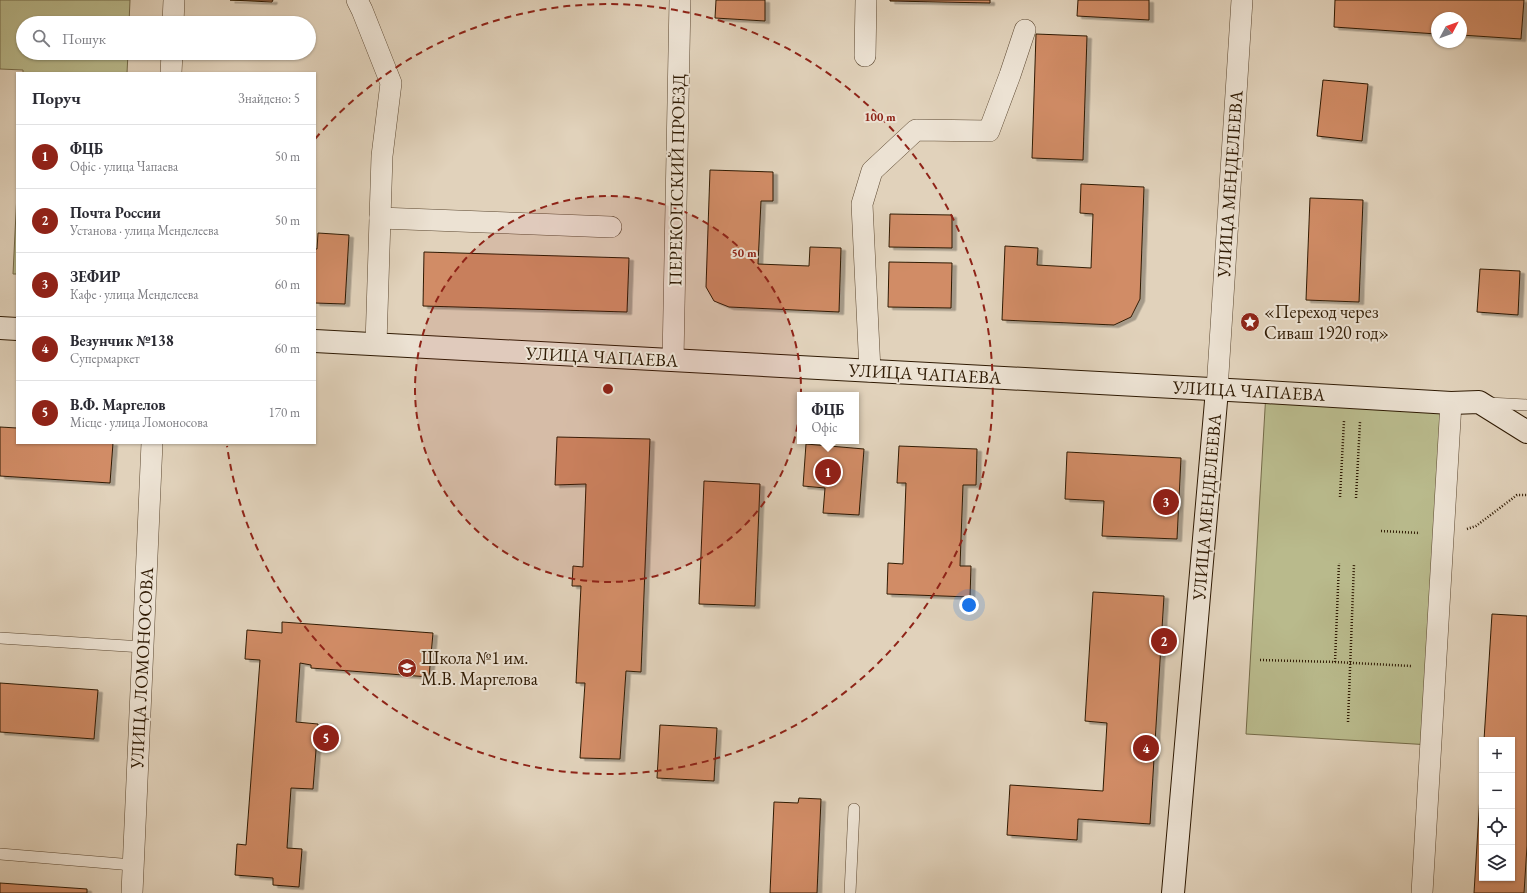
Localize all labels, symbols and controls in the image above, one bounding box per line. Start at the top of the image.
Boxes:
north arrow [1431,12,1467,48]
search box [16,16,316,60]
icon: search [30,27,52,49]
text: Пошук [62,29,106,48]
street label: ПЕРЕКОПСКИЙ ПРОЕЗД [663,74,690,286]
text: Поруч [32,87,81,109]
street label: УЛИЦА МЕНДЕЛЕЕВА [1211,89,1248,279]
text: Знайдено: 5 [238,90,300,107]
text: 100 m [864,109,896,125]
text: ФЦБ [70,139,103,158]
text: 1 [42,148,48,165]
text: 50 m [275,148,300,165]
text: Офіс · улица Чапаева [70,158,178,175]
text: Почта России [70,203,161,222]
text: 2 [42,212,48,229]
text: 50 m [275,212,300,229]
text: Установа · улица Менделеева [70,222,219,239]
text: 50 m [731,245,757,261]
text: ЗЕФИР [70,267,120,286]
text: 3 [42,276,48,293]
text: 60 m [275,276,300,293]
text: Кафе · улица Менделеева [70,286,198,303]
place label: «Переход через Сиваш 1920 год» [1264,300,1389,344]
place icon: «Переход через Сиваш 1920 год» [1239,311,1261,333]
text: Везунчик №138 [70,331,174,350]
text: 4 [42,340,48,357]
text: 60 m [275,340,300,357]
street label: УЛИЦА ЧАПАЕВА [524,341,679,372]
text: Супермаркет [70,350,140,367]
street label: УЛИЦА ЧАПАЕВА [847,358,1002,389]
street label: УЛИЦА ЧАПАЕВА [1171,375,1326,406]
centre of rings [601,382,615,396]
popup [797,392,859,444]
text: В.Ф. Маргелов [70,395,166,414]
text: ФЦБ [811,400,845,419]
text: 5 [42,404,48,421]
text: 170 m [269,404,300,421]
street label: УЛИЦА МЕНДЕЛЕЕВА [1187,412,1226,602]
text: Місце · улица Ломоносова [70,414,208,431]
text: Офіс [811,419,837,436]
pin: 1 [815,457,841,487]
pin: 3 [1153,487,1179,517]
street label: УЛИЦА ЛОМОНОСОВА [125,566,158,770]
your location [959,595,979,615]
pin: 2 [1151,626,1177,656]
place label: Школа №1 им. М.В. Маргелова [421,646,539,690]
school or university icon: Школа №1 им. М.В. Маргелова [396,657,418,679]
pin: 5 [313,723,339,753]
pin: 4 [1133,733,1159,763]
map controls [1479,737,1515,881]
button: + [1479,737,1515,773]
button: − [1479,773,1515,809]
button: locate [1479,809,1515,845]
button: layers [1479,845,1515,881]

